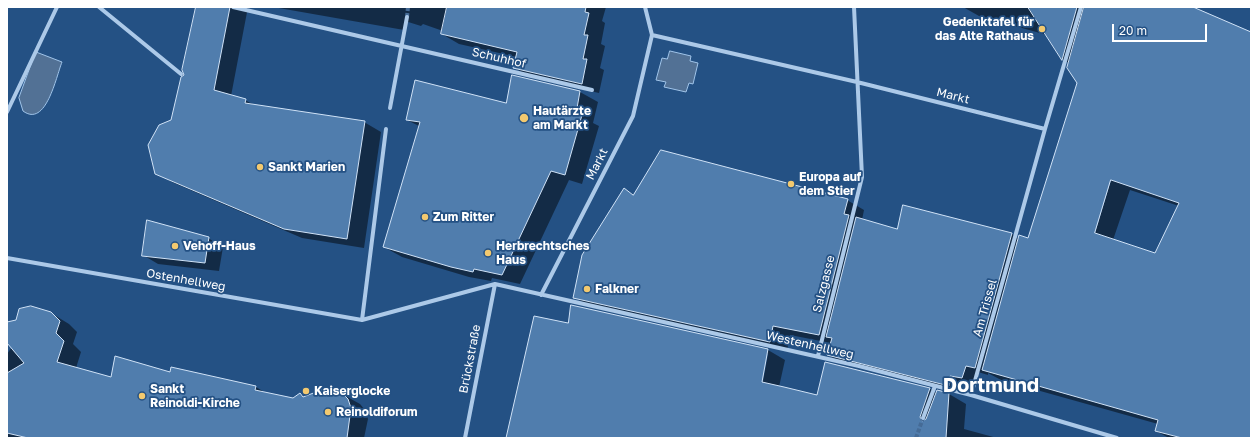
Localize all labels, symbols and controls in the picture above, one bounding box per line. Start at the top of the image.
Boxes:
place label: Gedenktafel für das Alte Rathaus [935,15,1034,43]
scale bar [1114,16,1209,42]
text: 20 m [1119,23,1147,38]
marker: Gedenktafel für das Alte Rathaus [1037,24,1047,34]
street label: Schuhhof [471,45,527,71]
street label: Markt [935,85,971,107]
place label: Hautärzte am Markt [533,104,591,132]
marker: Hautärzte am Markt [518,112,530,124]
street label: Markt [583,146,611,182]
place label: Sankt Marien [268,160,345,174]
marker: Sankt Marien [255,162,265,172]
place label: Europa auf dem Stier [799,170,861,198]
marker: Europa auf dem Stier [786,179,796,189]
place label: Zum Ritter [433,210,494,224]
marker: Zum Ritter [420,212,430,222]
place label: Vehoff-Haus [183,239,256,253]
place label: Herbrechtsches Haus [496,239,589,267]
marker: Vehoff-Haus [170,241,180,251]
marker: Herbrechtsches Haus [483,248,493,258]
street label: Salzgasse [810,254,838,314]
street label: Ostenhellweg [145,266,227,294]
street label: Am Trissel [970,277,1000,339]
place label: Falkner [595,282,639,296]
marker: Falkner [582,284,592,294]
street label: Brückstraße [456,323,484,395]
street label: Westenhellweg [765,328,855,362]
district label: Dortmund [943,374,1039,398]
place label: Sankt Reinoldi-Kirche [150,382,240,410]
place label: Kaiserglocke [314,384,390,398]
marker: Kaiserglocke [301,386,311,396]
marker: Sankt Reinoldi-Kirche [137,391,147,401]
place label: Reinoldiforum [336,405,417,419]
marker: Reinoldiforum [323,407,333,417]

